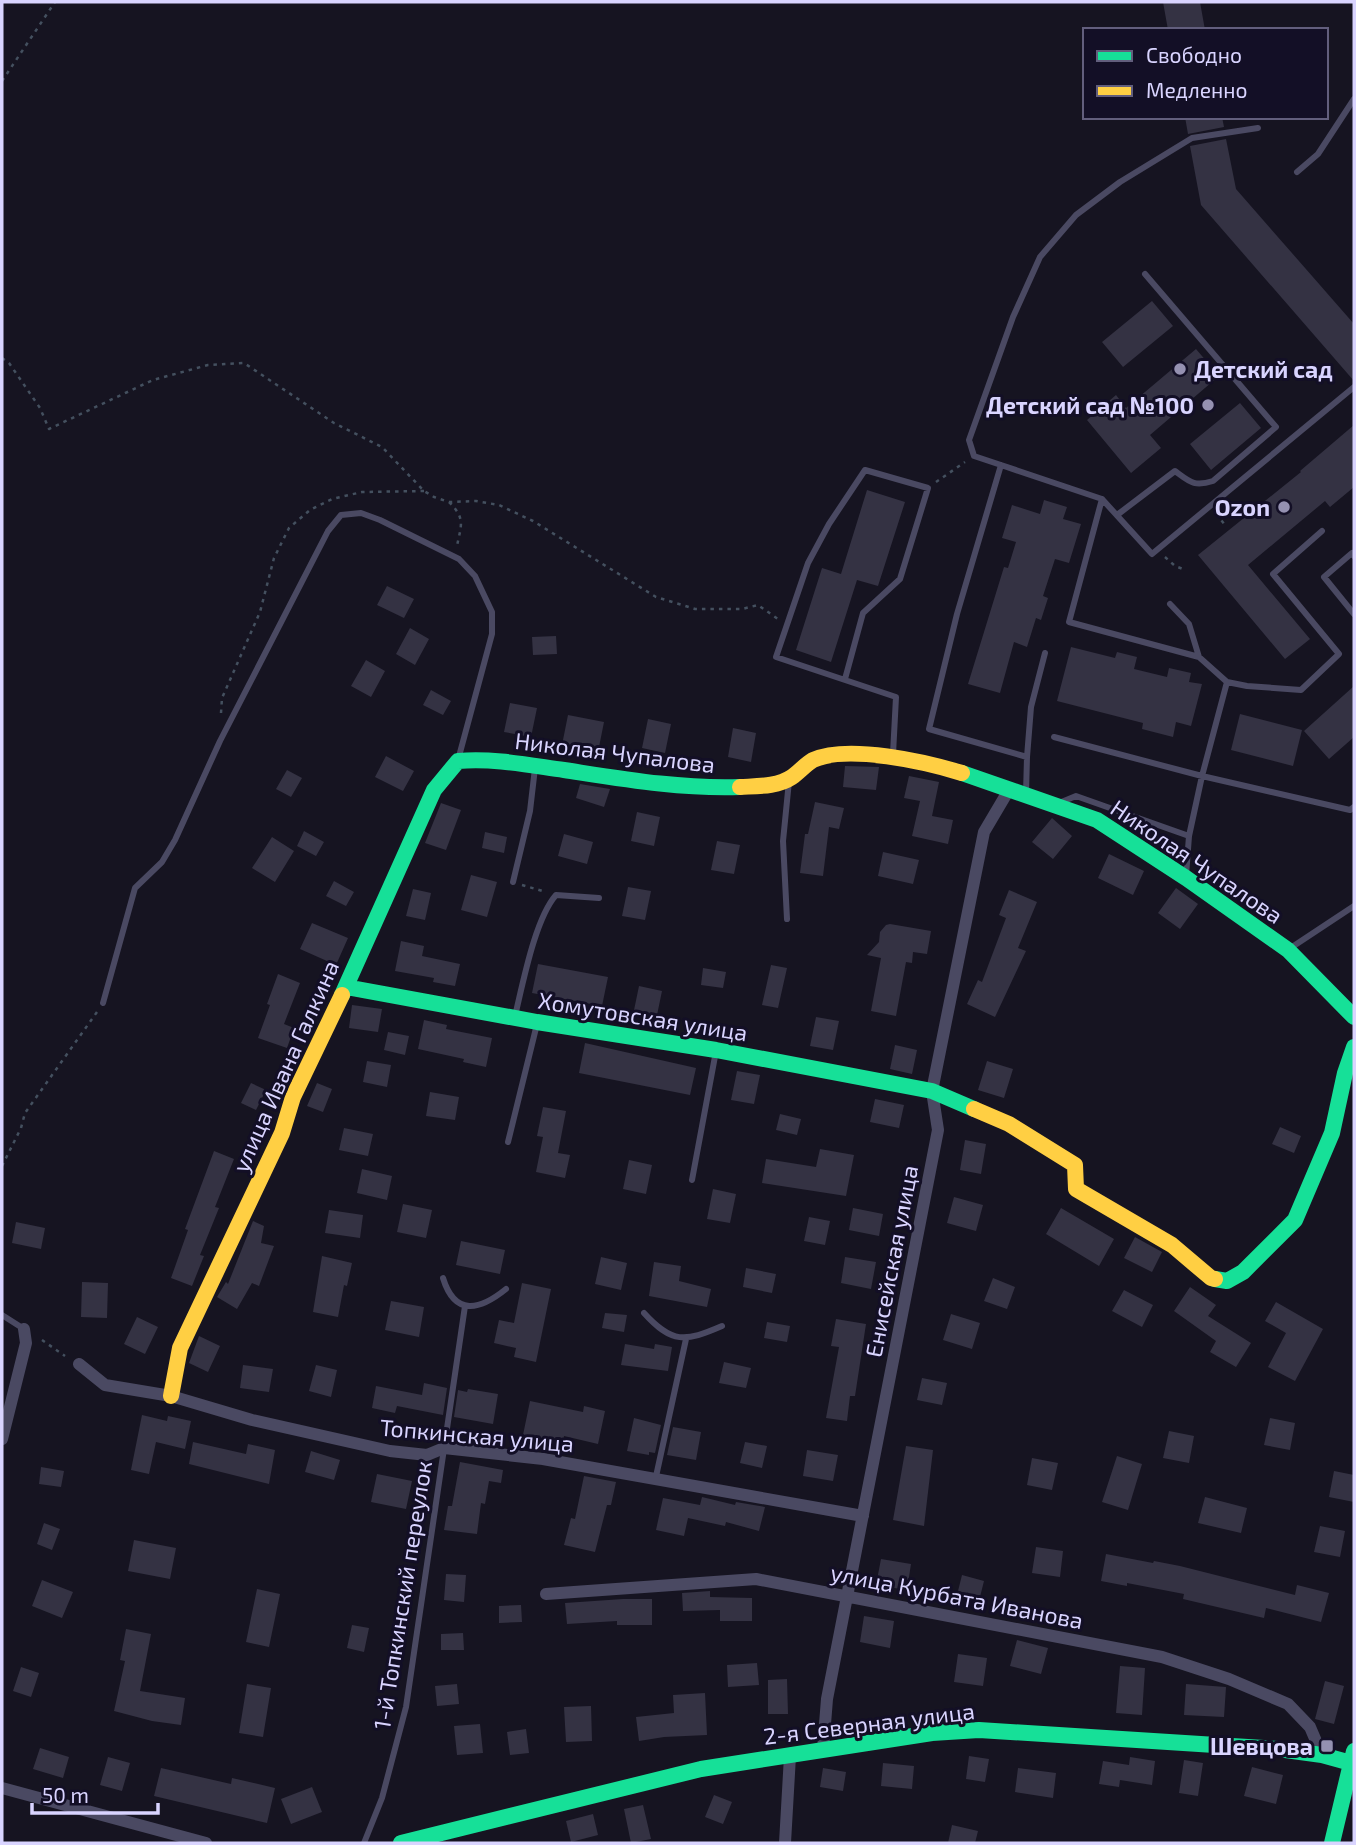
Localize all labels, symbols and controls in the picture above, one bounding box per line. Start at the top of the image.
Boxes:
legend [1083,28,1328,119]
text: Свободно [1146,42,1242,67]
text: Медленно [1146,77,1248,102]
place label: Детский сад [1194,355,1333,383]
marker: Детский сад [1172,361,1188,377]
place label: Детский сад №100 [986,391,1194,419]
marker: Детский сад №100 [1200,397,1216,413]
place label: Ozon [1215,493,1270,521]
marker: Ozon [1276,499,1292,515]
street label: Николая Чупалова [513,726,717,779]
street label: Николая Чупалова [1105,793,1288,930]
street label: улица Ивана Галкина [226,956,345,1177]
street label: Хомутовская улица [536,986,750,1047]
street label: Енисейская улица [859,1163,924,1360]
street label: Топкинская улица [379,1413,575,1458]
street label: 1-й Топкинский переулок [367,1459,438,1731]
street label: улица Курбата Иванова [828,1558,1086,1635]
street label: 2-я Северная улица [762,1696,976,1751]
place label: Шевцова [1210,1732,1313,1760]
marker: Шевцова [1319,1738,1335,1754]
scale bar [32,1772,158,1816]
text: 50 m [42,1782,89,1807]

